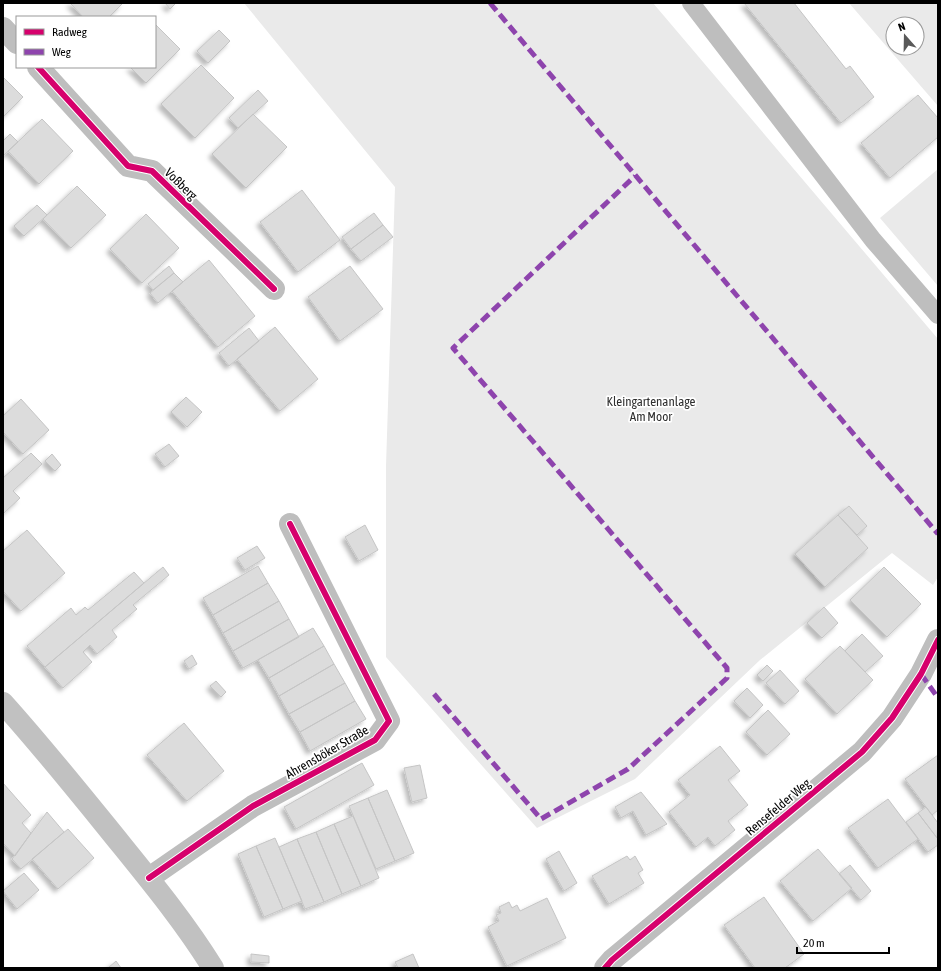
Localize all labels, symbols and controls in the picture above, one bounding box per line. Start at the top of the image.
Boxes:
legend [16,16,156,68]
north arrow [885,16,925,56]
text: N [896,20,907,33]
text: Radweg [52,25,88,39]
text: Weg [52,45,72,59]
street label: Voßberg [162,165,201,203]
park label: Kleingartenanlage Am Moor [607,394,696,424]
street label: Ahrensböker Straße [283,722,371,782]
street label: Rensefelder Weg [742,775,814,839]
scale bar [797,929,889,955]
text: 20 m [803,936,825,950]

